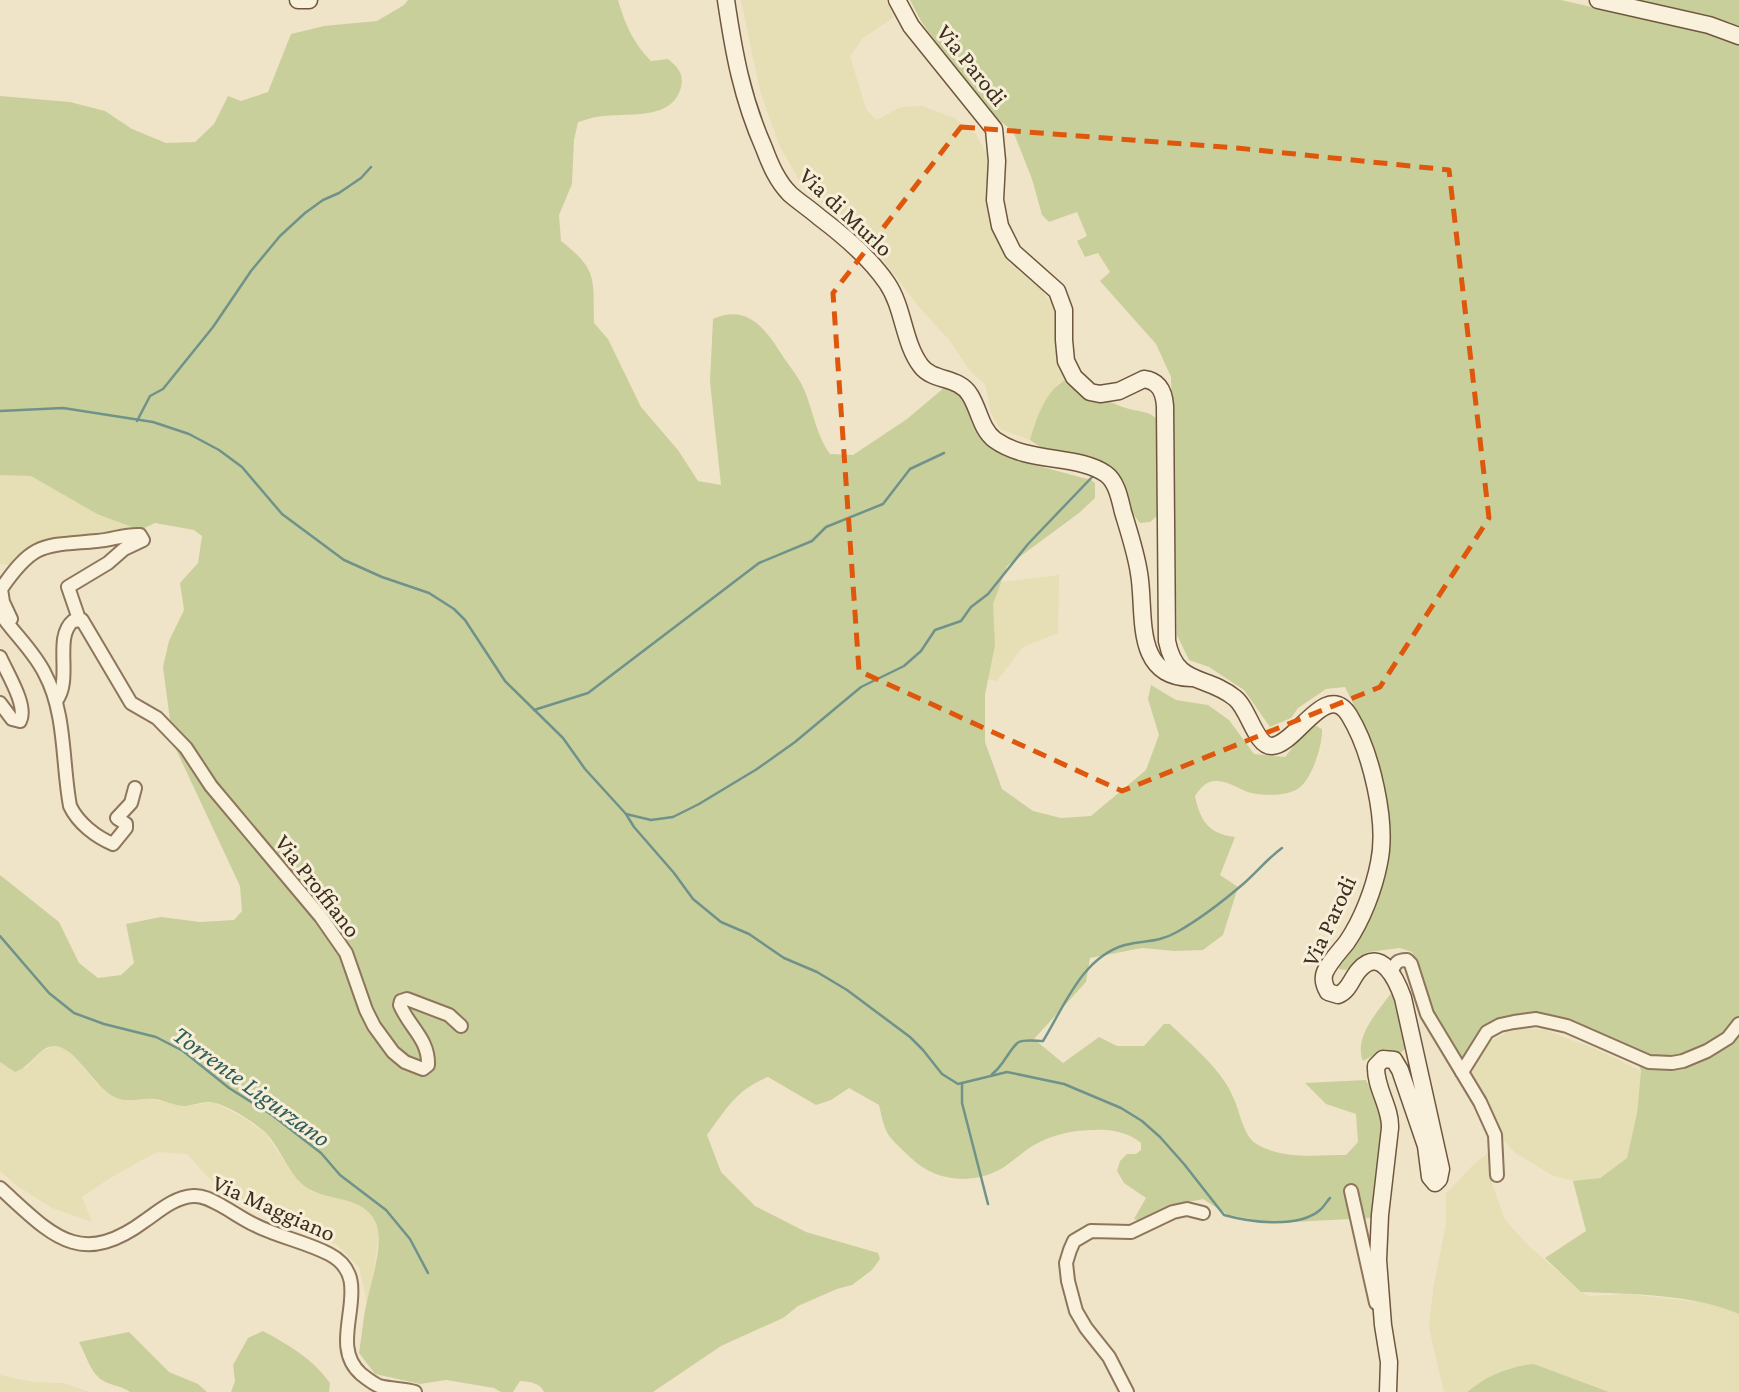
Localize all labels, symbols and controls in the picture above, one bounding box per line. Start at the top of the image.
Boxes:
street label: Via Parodi [931,19,1013,111]
street label: Via di Murlo [794,162,899,262]
street label: Via Proffiano [270,829,367,942]
street label: Via Parodi [1296,871,1361,970]
water label: Torrente Ligurzano [167,1020,336,1153]
street label: Via Maggiano [209,1168,340,1247]

